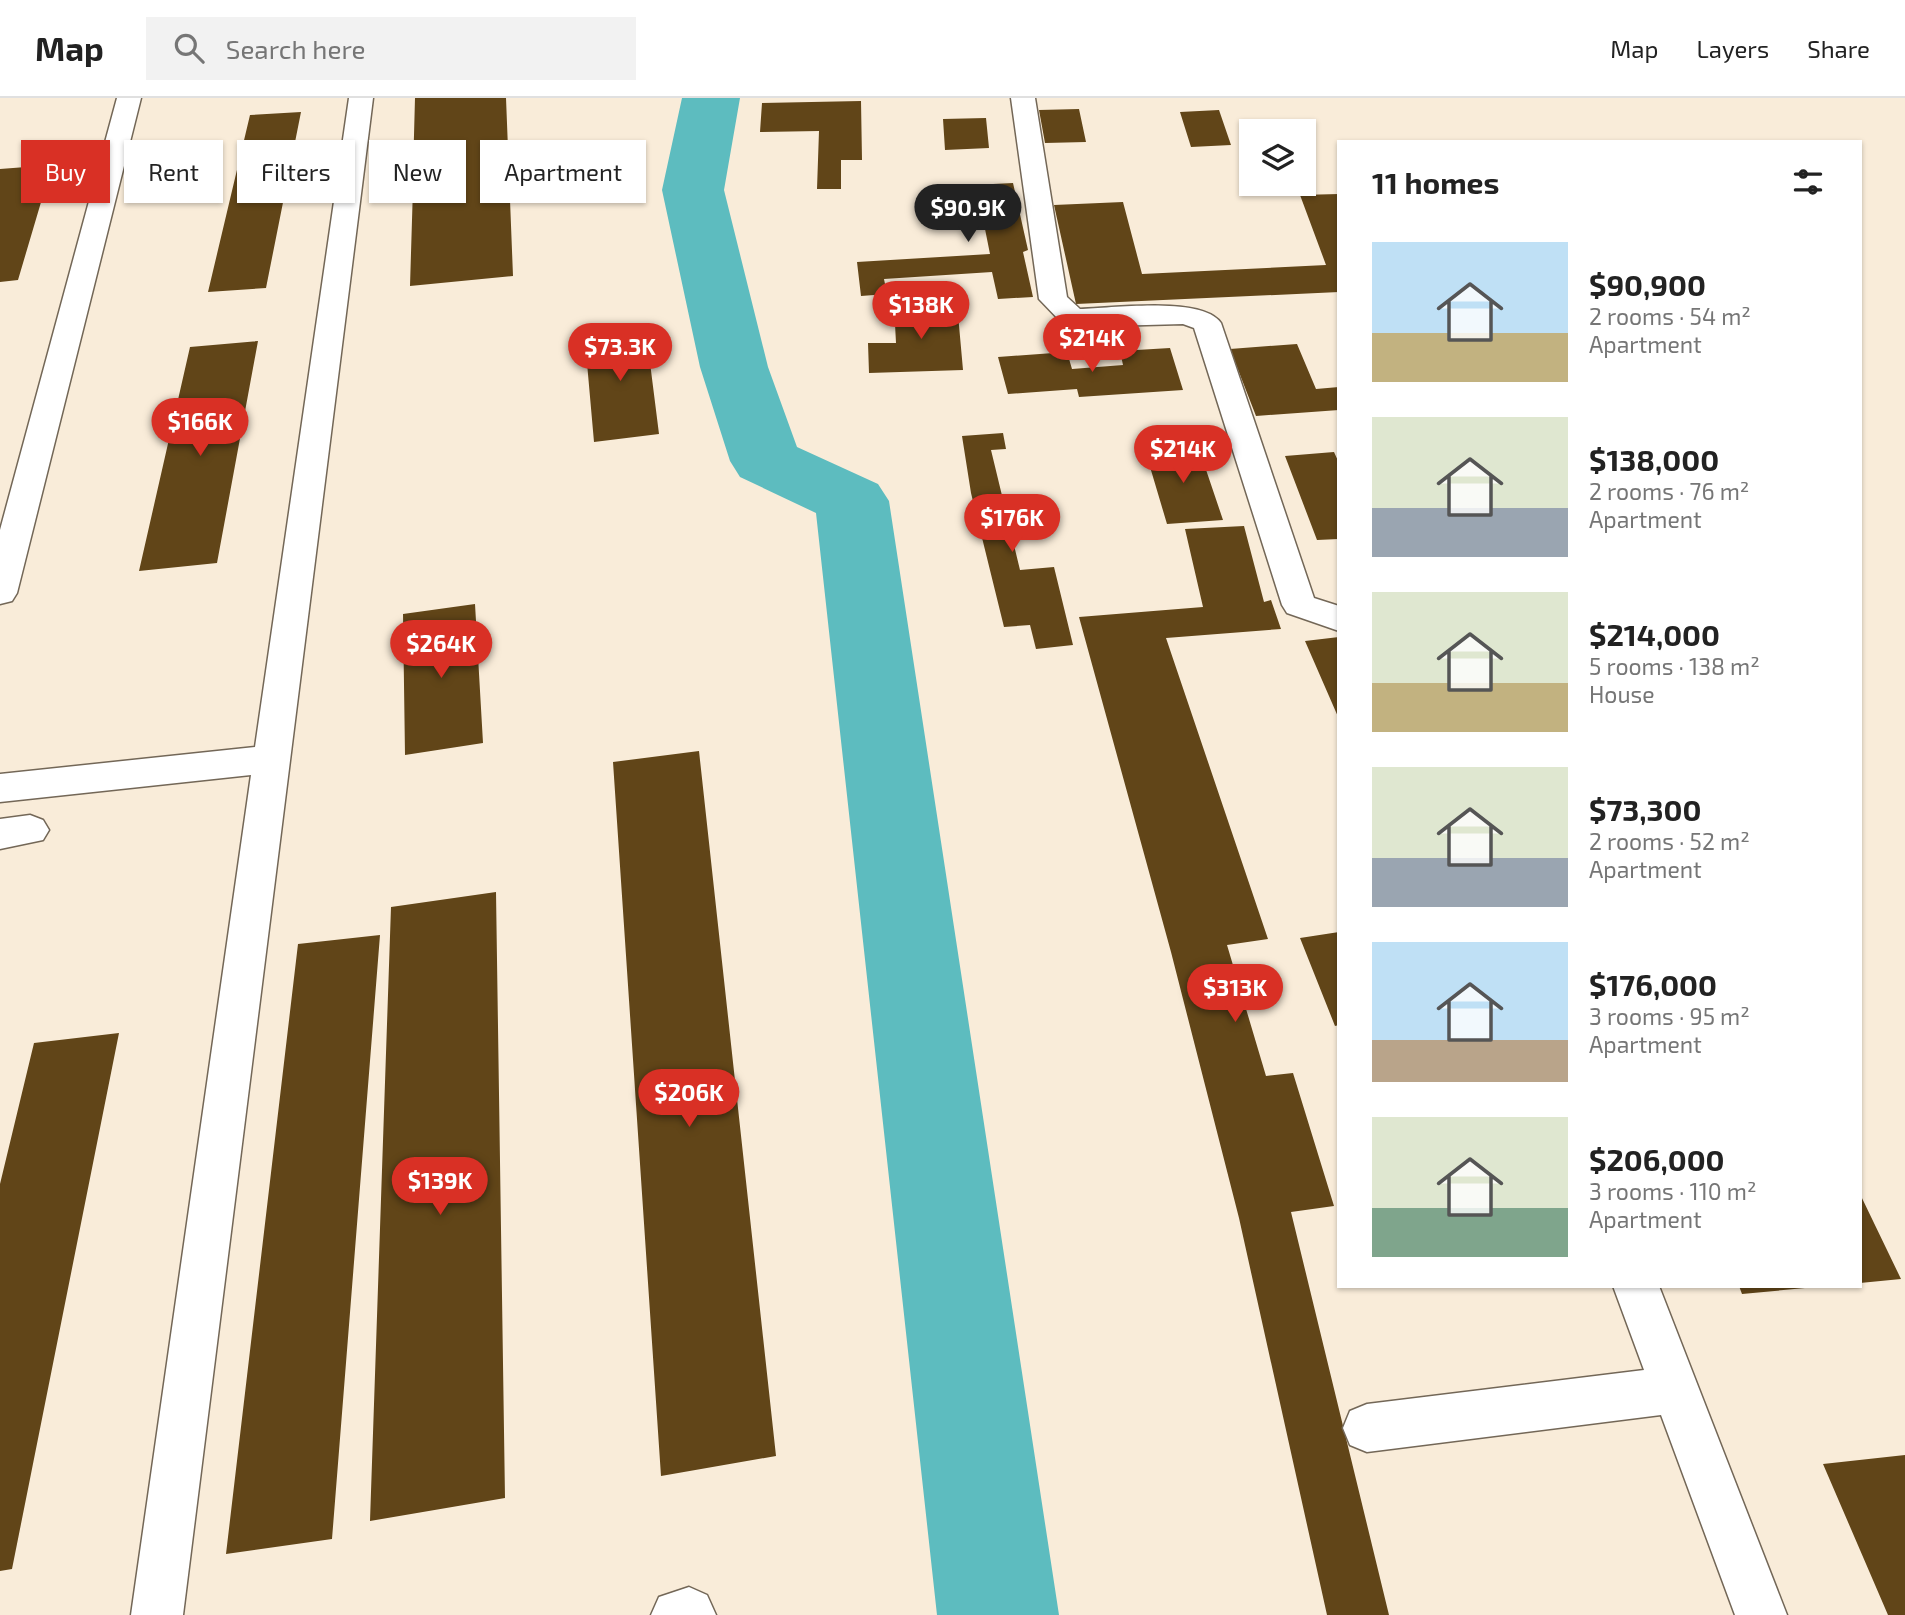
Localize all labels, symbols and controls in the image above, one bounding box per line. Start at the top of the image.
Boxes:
search box [146,17,636,80]
text: Map [35,28,104,68]
icon: search [170,29,208,67]
text: Search here [226,33,365,64]
text: Map [1610,34,1658,63]
text: Layers [1696,34,1769,63]
text: Share [1807,34,1870,63]
map controls [1239,119,1316,196]
button: layers [1239,119,1316,196]
chip: Buy [21,140,110,203]
chip: Rent [124,140,223,203]
chip: Filters [237,140,355,203]
chip: New [369,140,466,203]
chip: Apartment [480,140,646,203]
icon: filters [1789,163,1827,201]
text: 11 homes [1372,164,1499,200]
pin: $90.9K [911,184,1025,244]
text: $90.9K [930,193,1006,221]
text: $90,900 [1589,266,1706,302]
icon: home [1428,270,1512,354]
pin: $138K [872,282,970,341]
text: $138K [888,290,954,318]
text: 2 rooms · 54 m² [1589,302,1751,330]
pin: $214K [1043,314,1141,374]
text: $214K [1059,323,1125,351]
pin: $73.3K [563,324,677,383]
text: Apartment [1589,330,1702,358]
text: $73.3K [584,332,656,360]
pin: $166K [151,398,249,458]
text: $166K [168,407,233,435]
pin: $214K [1134,426,1232,485]
text: $214K [1150,434,1216,462]
text: $138,000 [1589,441,1719,477]
icon: home [1428,445,1512,529]
text: 2 rooms · 76 m² [1589,477,1749,505]
pin: $176K [963,494,1061,554]
text: $176K [980,503,1044,531]
text: Apartment [1589,505,1702,533]
text: $214,000 [1589,616,1720,652]
pin: $264K [392,620,490,680]
icon: home [1428,620,1512,704]
text: $264K [406,629,476,657]
text: 5 rooms · 138 m² [1589,652,1760,680]
text: House [1589,680,1655,708]
text: $73,300 [1589,791,1701,827]
icon: home [1428,795,1512,879]
text: 2 rooms · 52 m² [1589,827,1750,855]
text: Apartment [1589,855,1702,883]
pin: $313K [1186,964,1284,1024]
text: $176,000 [1589,966,1717,1002]
icon: home [1428,970,1512,1054]
text: $313K [1203,973,1267,1001]
text: 3 rooms · 95 m² [1589,1002,1750,1030]
text: Apartment [1589,1030,1702,1058]
pin: $206K [640,1070,738,1129]
text: $206K [654,1078,724,1106]
text: $206,000 [1589,1141,1725,1177]
icon: home [1428,1145,1512,1229]
pin: $139K [391,1158,489,1217]
text: $139K [408,1166,472,1194]
text: 3 rooms · 110 m² [1589,1177,1756,1205]
text: Apartment [1589,1205,1702,1233]

